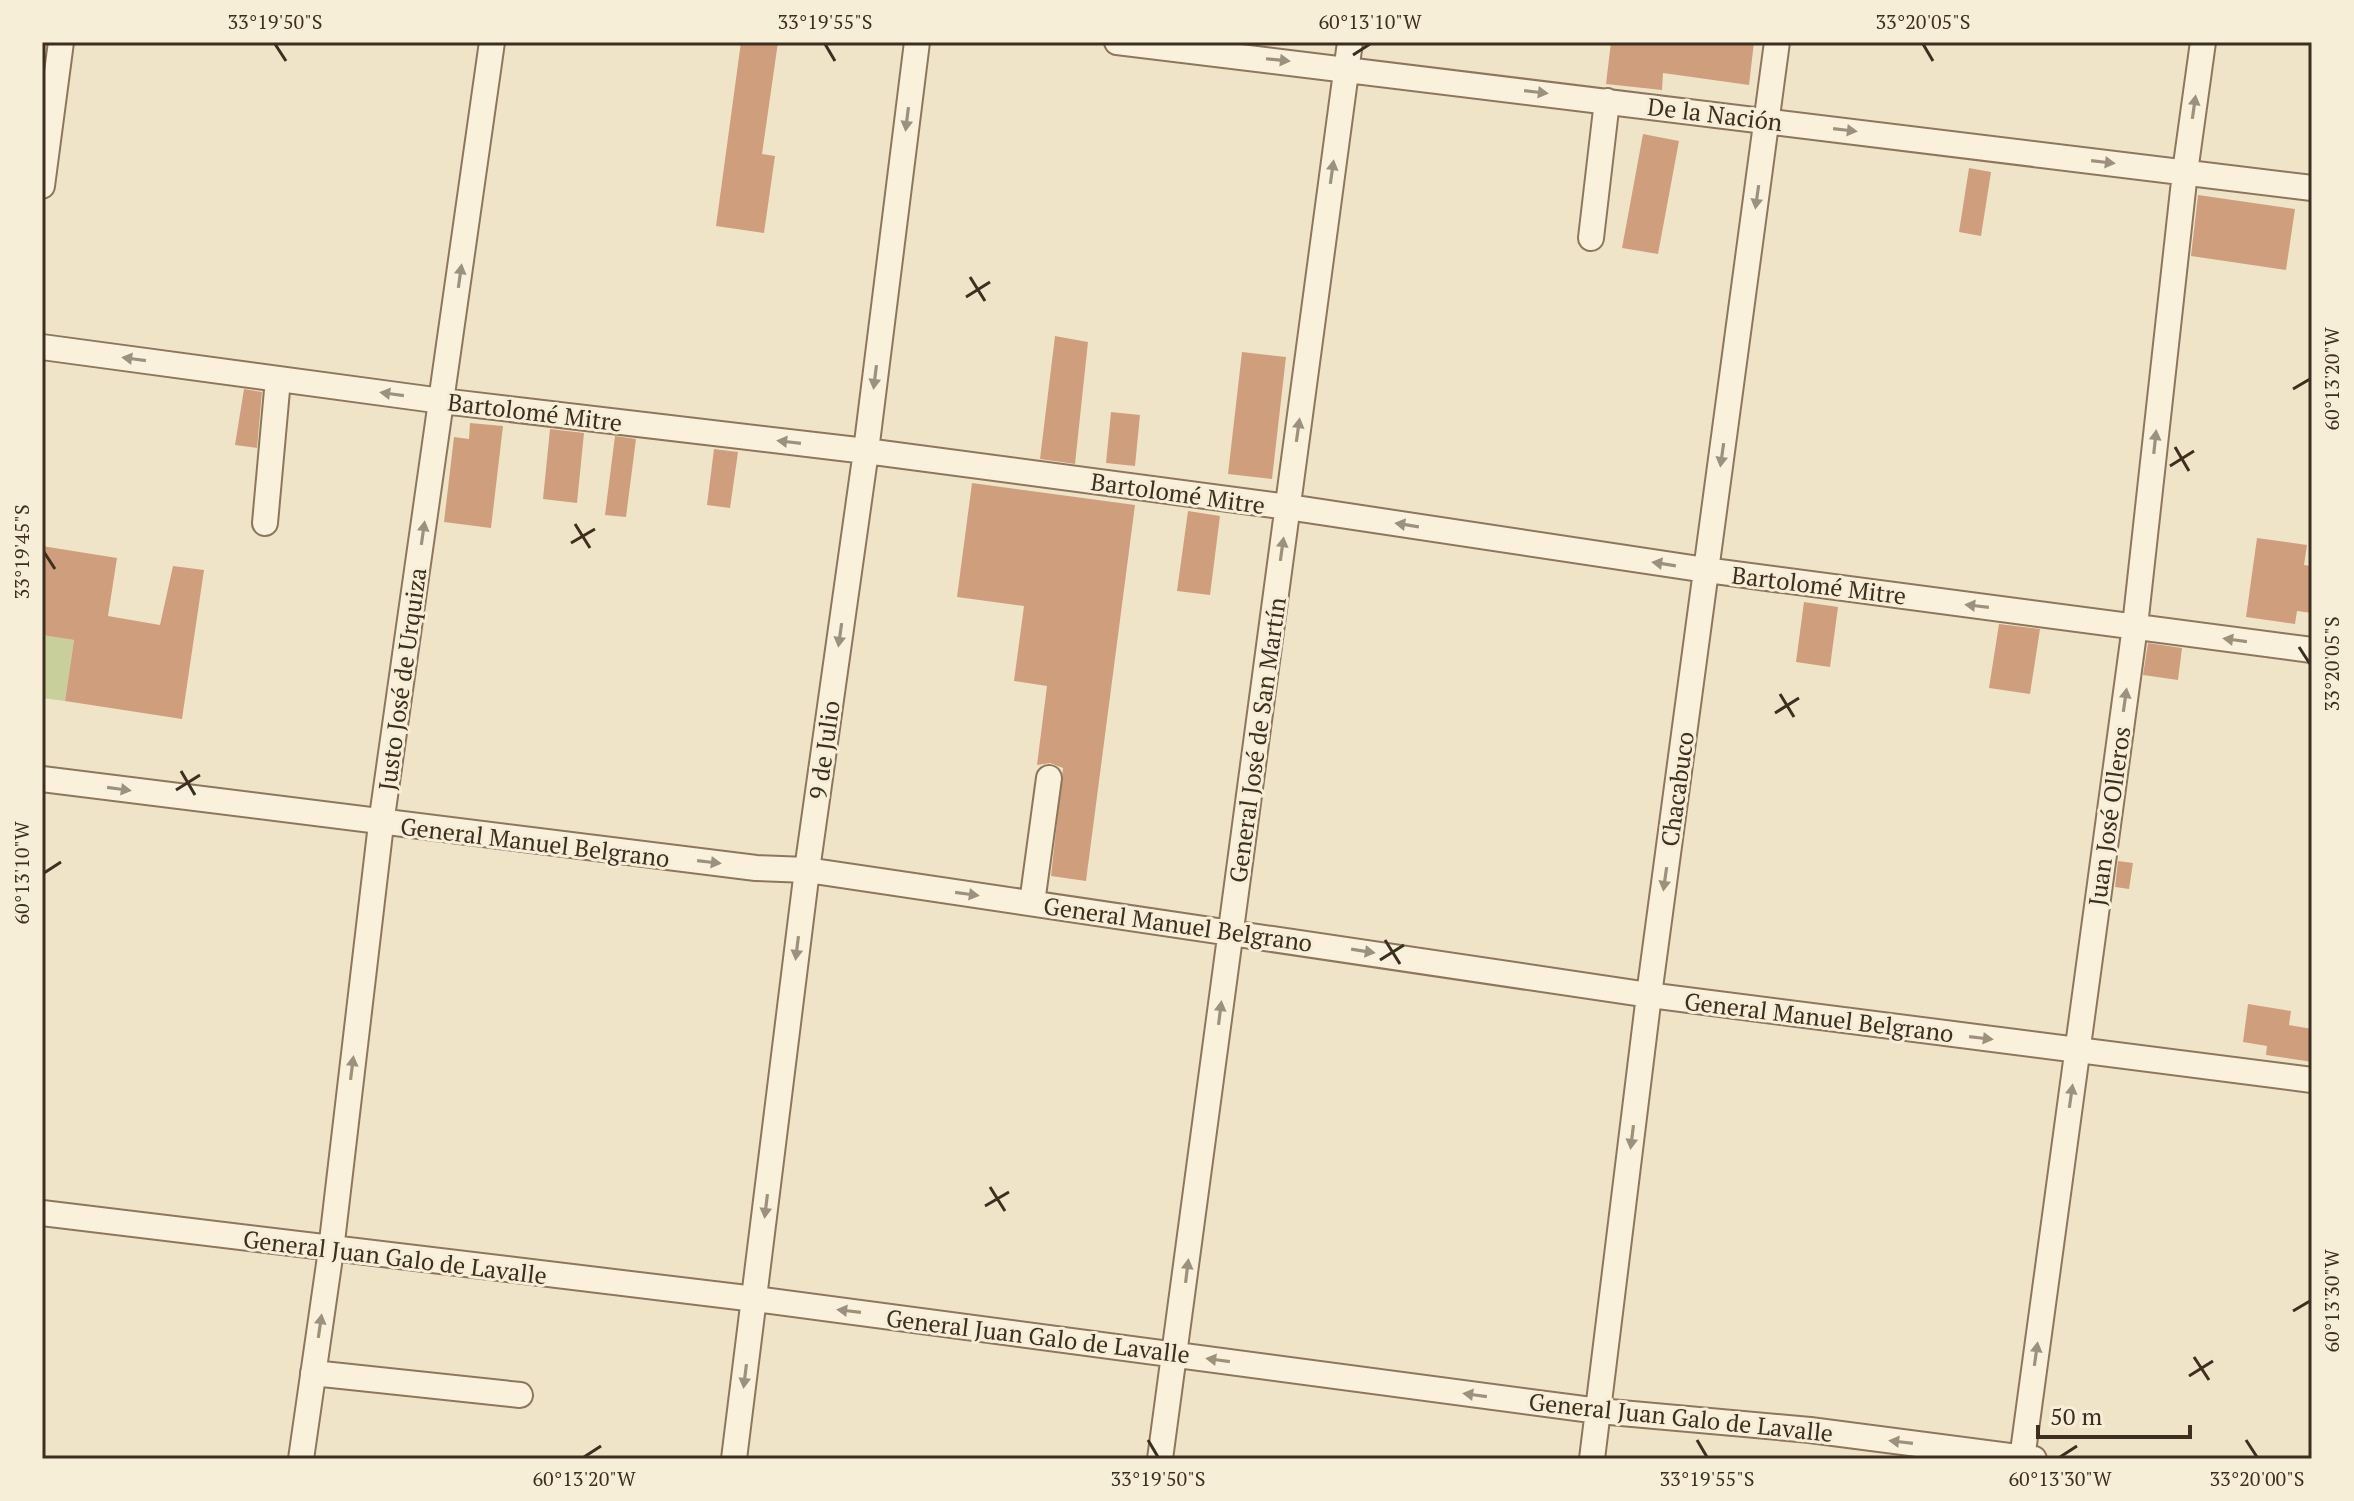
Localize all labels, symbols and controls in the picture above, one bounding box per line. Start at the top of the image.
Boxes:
text: 33°19'50"S [227,8,323,35]
text: 33°19'55"S [777,8,873,35]
text: 60°13'10"W [1318,8,1422,35]
text: 33°20'05"S [1875,8,1971,35]
one-way arrow [1266,54,1291,67]
one-way arrow [1524,85,1549,98]
street label: De la Nación [1646,90,1784,138]
one-way arrow [2188,94,2201,119]
one-way arrow [901,107,914,132]
one-way arrow [1833,123,1858,136]
one-way arrow [2091,156,2116,169]
one-way arrow [1326,159,1339,184]
one-way arrow [1750,185,1763,210]
one-way arrow [454,263,467,288]
text: 60°13'20"W [2318,327,2345,431]
one-way arrow [121,353,146,366]
one-way arrow [869,365,882,390]
street label: Bartolomé Mitre [446,385,624,439]
one-way arrow [379,387,404,400]
one-way arrow [1292,417,1305,442]
one-way arrow [2149,429,2162,454]
one-way arrow [776,435,801,448]
one-way arrow [1715,443,1728,468]
street label: Bartolomé Mitre [1089,465,1267,521]
text: 33°19'45"S [8,504,35,600]
one-way arrow [1394,518,1419,531]
one-way arrow [417,520,430,545]
one-way arrow [1276,536,1289,561]
one-way arrow [1651,557,1676,570]
street label: Bartolomé Mitre [1730,558,1908,612]
street label: Justo José de Urquiza [371,566,433,792]
street label: General José de San Martín [1221,595,1293,885]
one-way arrow [1964,599,1989,612]
text: 33°20'05"S [2318,616,2345,712]
one-way arrow [833,623,846,648]
one-way arrow [2222,633,2247,646]
one-way arrow [2119,687,2132,712]
street label: 9 de Julio [801,698,847,802]
street label: Juan José Olleros [2081,724,2137,908]
street label: Chacabuco [1653,729,1701,849]
one-way arrow [107,783,132,796]
street label: General Manuel Belgrano [399,810,671,874]
text: 60°13'10"W [8,821,35,925]
one-way arrow [697,856,722,869]
one-way arrow [1658,867,1671,892]
one-way arrow [955,888,980,901]
street label: General Manuel Belgrano [1042,889,1314,959]
one-way arrow [791,936,804,961]
one-way arrow [1350,946,1375,958]
street label: General Manuel Belgrano [1683,985,1955,1049]
one-way arrow [1214,1000,1227,1025]
one-way arrow [1968,1032,1993,1045]
one-way arrow [346,1056,359,1081]
one-way arrow [2065,1083,2078,1108]
one-way arrow [1625,1125,1638,1150]
one-way arrow [759,1194,772,1219]
street label: General Juan Galo de Lavalle [241,1222,549,1292]
text: 60°13'30"W [2318,1249,2345,1353]
one-way arrow [1180,1258,1193,1283]
street label: General Juan Galo de Lavalle [884,1301,1192,1371]
one-way arrow [836,1305,861,1318]
one-way arrow [314,1314,327,1339]
one-way arrow [2030,1341,2043,1366]
one-way arrow [1205,1353,1230,1366]
one-way arrow [738,1364,751,1389]
street label: General Juan Galo de Lavalle [1527,1385,1835,1449]
one-way arrow [1462,1388,1487,1401]
scale bar [2038,1389,2190,1439]
text: 50 m [2050,1400,2102,1432]
one-way arrow [1888,1435,1913,1448]
text: 60°13'20"W [532,1465,636,1492]
text: 33°19'50"S [1110,1465,1206,1492]
text: 33°19'55"S [1659,1465,1755,1492]
text: 60°13'30"W [2008,1465,2112,1492]
text: 33°20'00"S [2209,1465,2305,1492]

